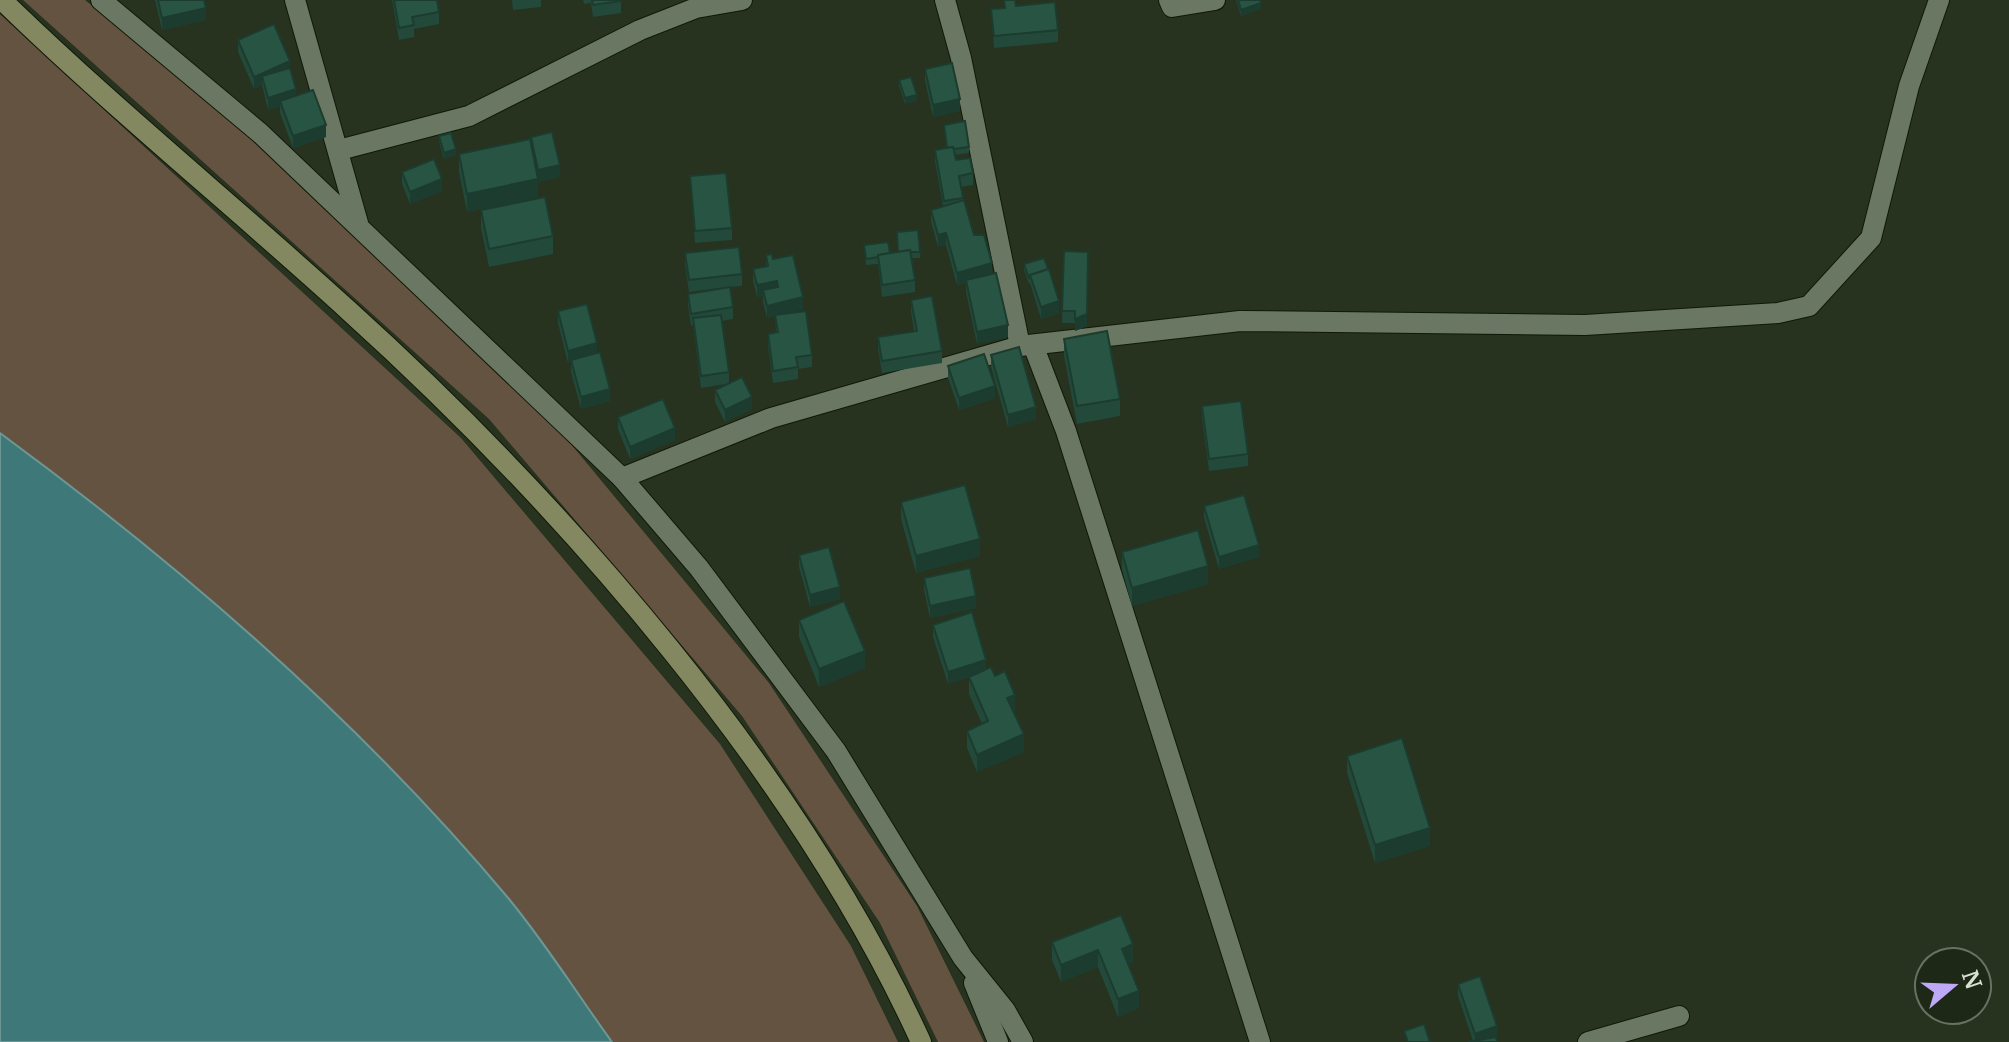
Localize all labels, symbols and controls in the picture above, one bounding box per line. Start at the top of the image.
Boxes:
north arrow [1913,946,1993,1026]
text: N [1956,967,1988,993]

